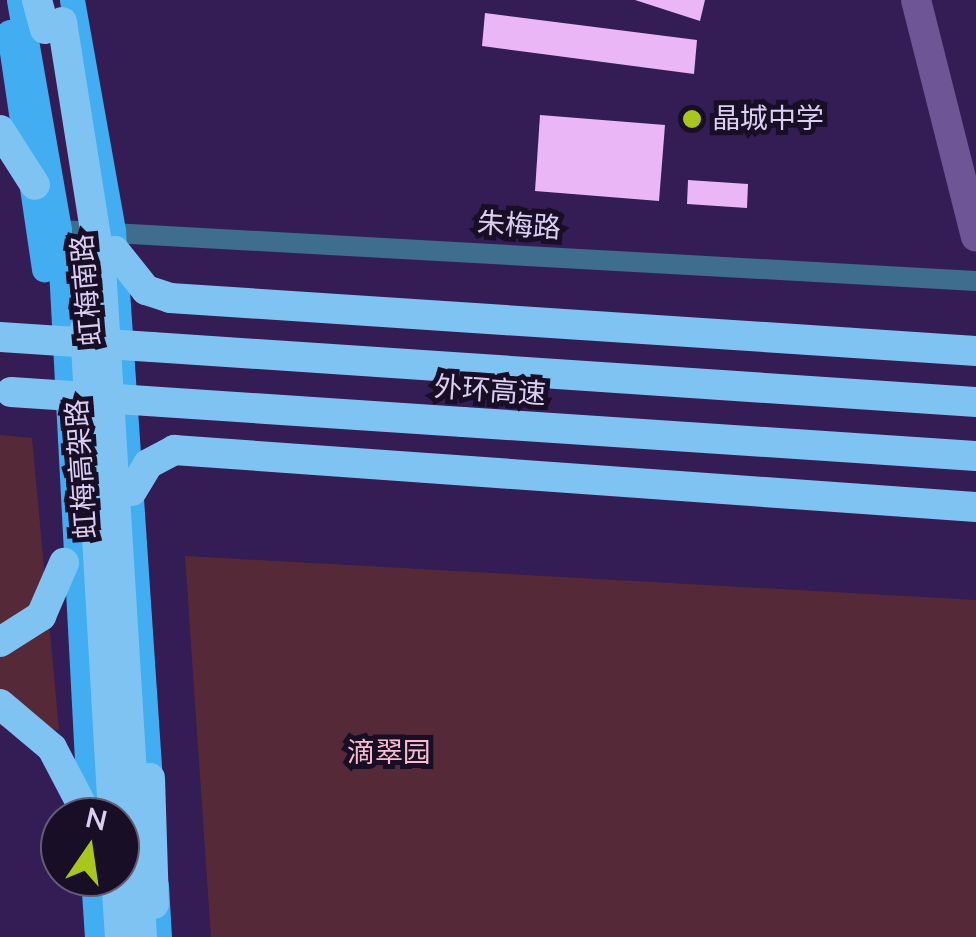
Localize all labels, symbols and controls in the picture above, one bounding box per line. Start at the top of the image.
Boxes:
place label: 晶城中学 [712,102,824,136]
marker: 晶城中学 [681,108,703,130]
street label: 朱梅路 [476,206,562,246]
street label: 虹梅南路 [65,233,109,347]
street label: 外环高速 [433,370,547,412]
street label: 虹梅高架路 [60,398,104,540]
park label: 滴翠园 [347,736,431,770]
north arrow [40,797,140,897]
text: N [82,799,111,841]

